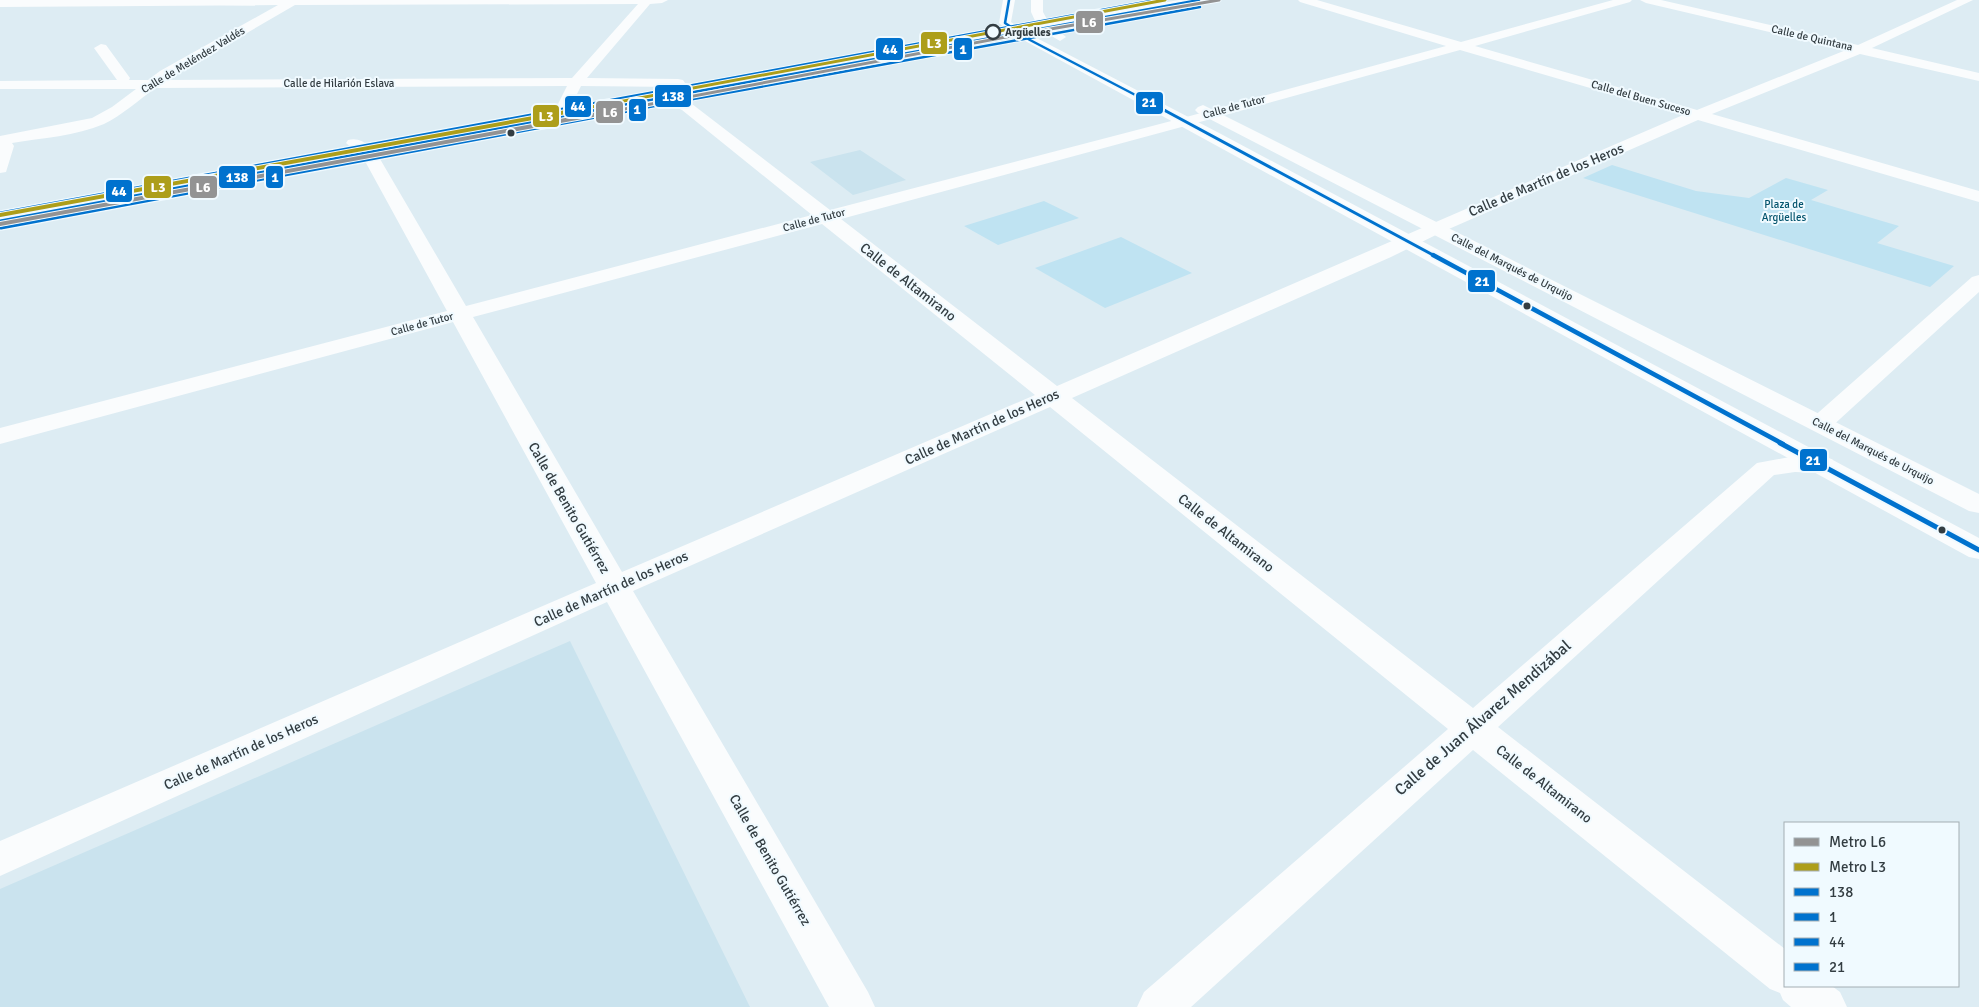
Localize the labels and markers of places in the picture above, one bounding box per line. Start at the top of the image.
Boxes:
marker: Argüelles [985,24,1001,40]
place label: Argüelles [1005,26,1051,39]
unlabelled marker [506,128,516,138]
unlabelled marker [1522,301,1532,311]
unlabelled marker [1937,525,1947,535]

